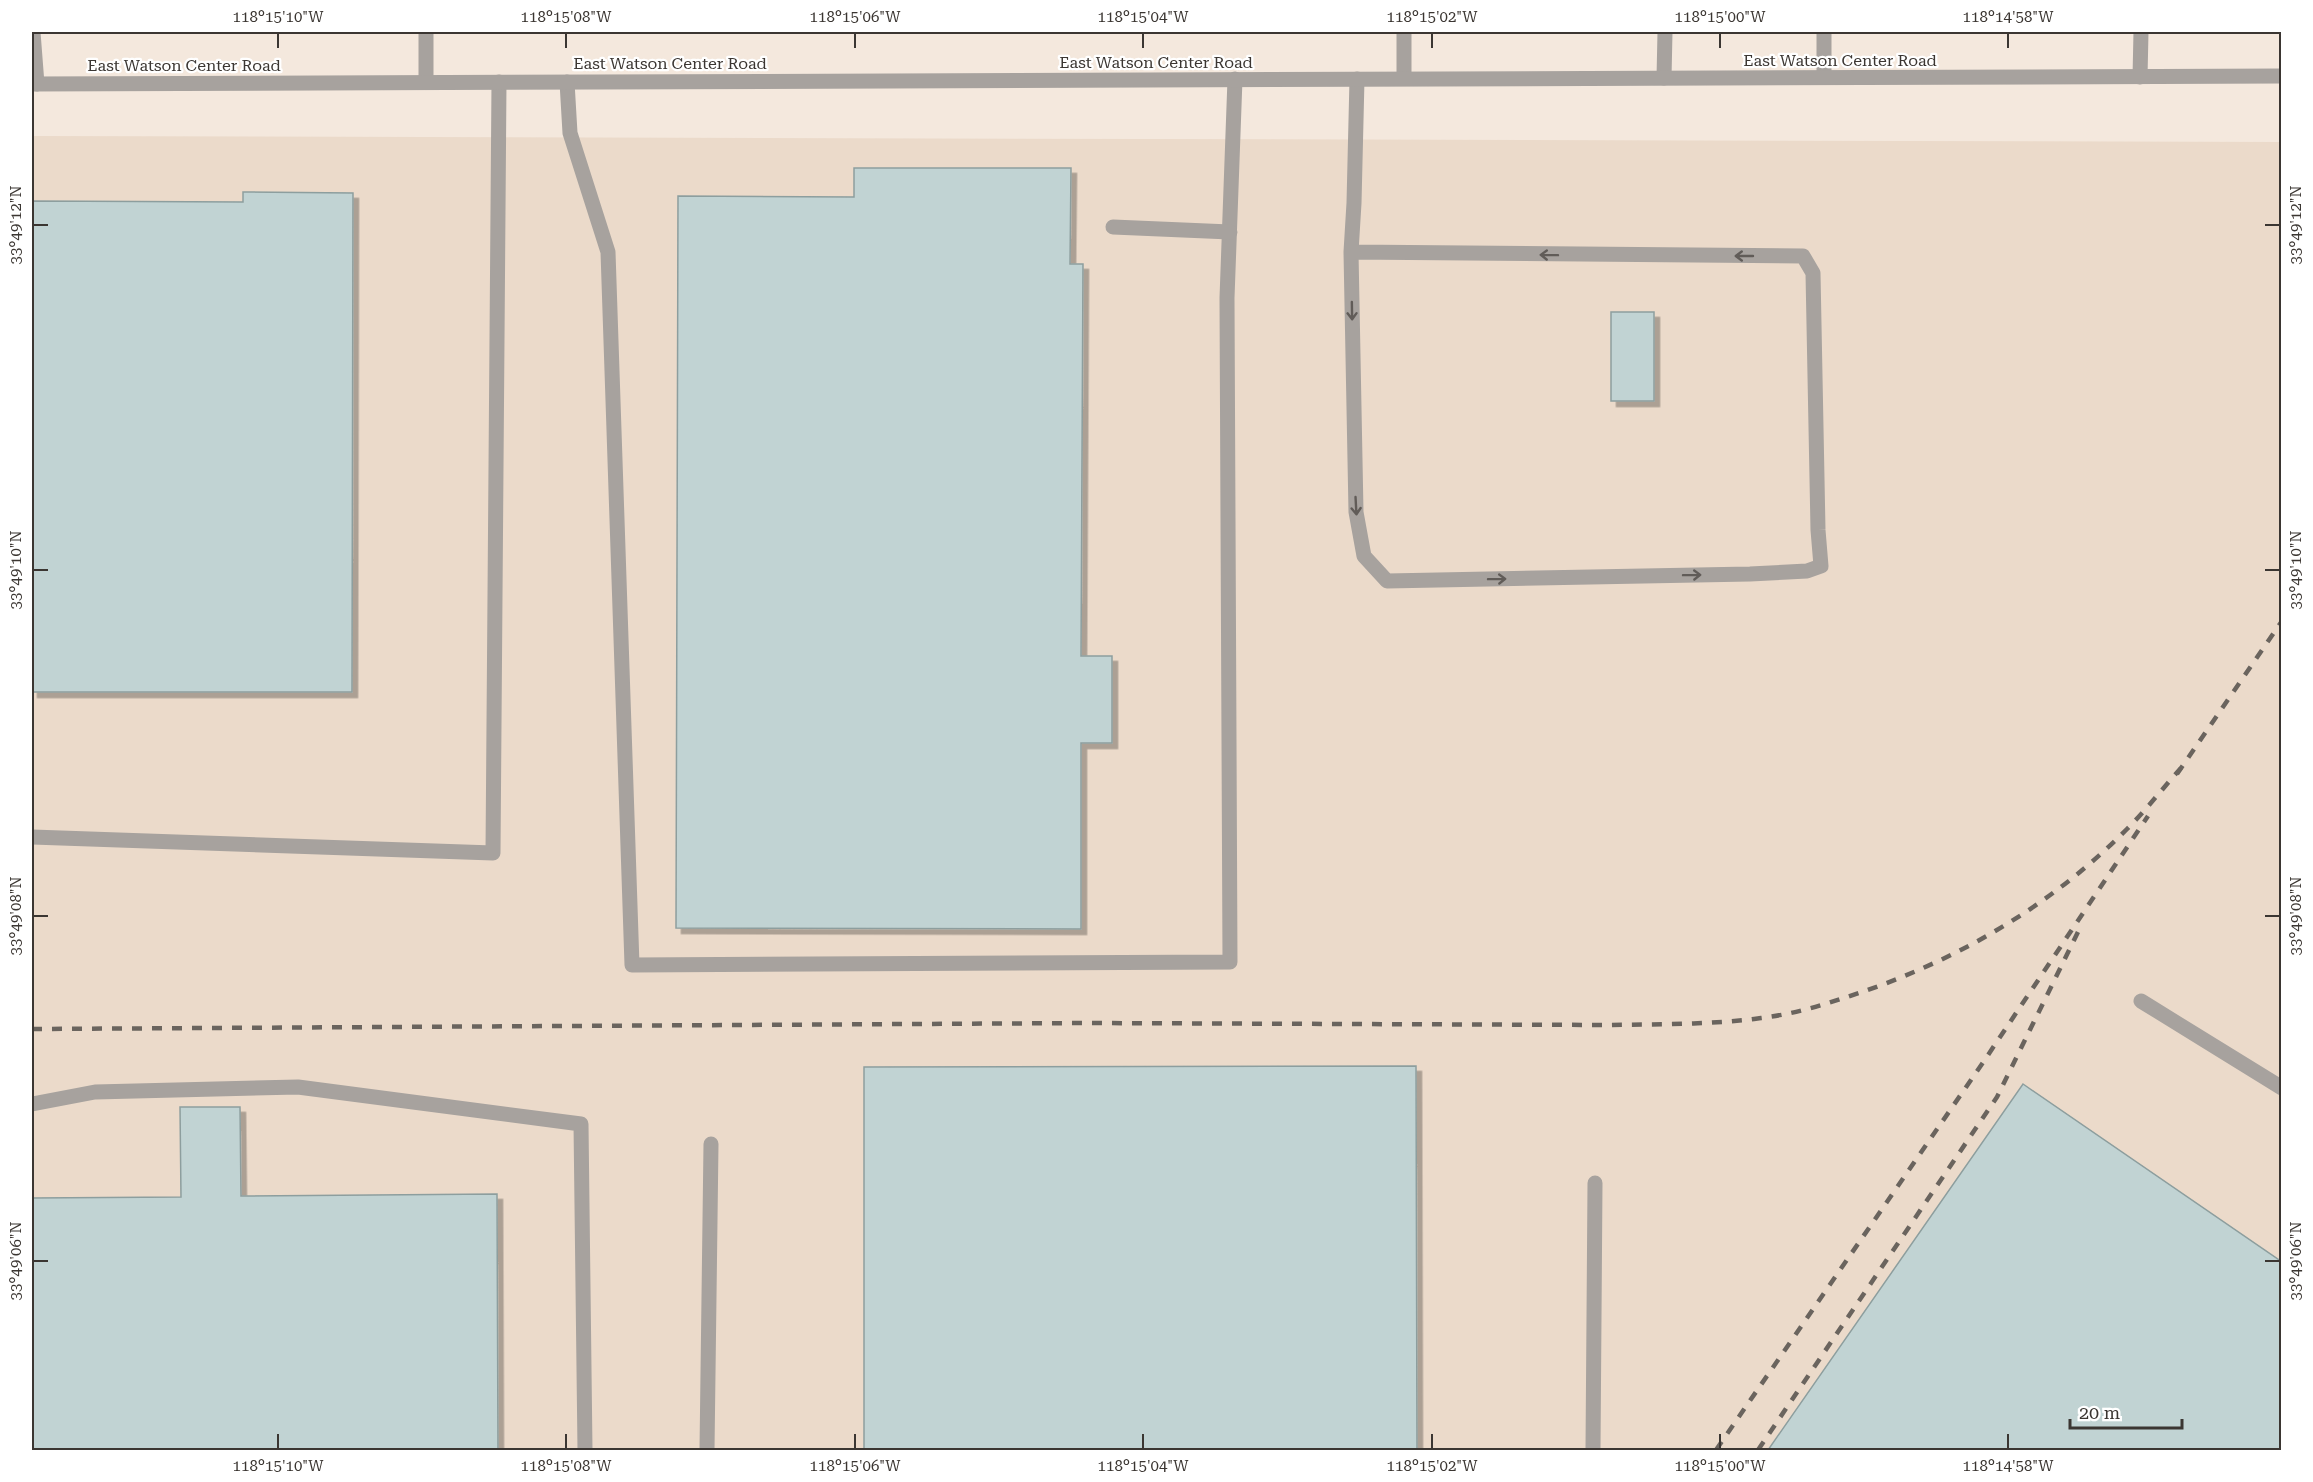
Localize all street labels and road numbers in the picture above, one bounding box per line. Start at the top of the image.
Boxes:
street label: East Watson Center Road [1743,51,1937,70]
street label: East Watson Center Road [1059,53,1253,72]
street label: East Watson Center Road [573,54,767,73]
street label: East Watson Center Road [87,56,281,75]

